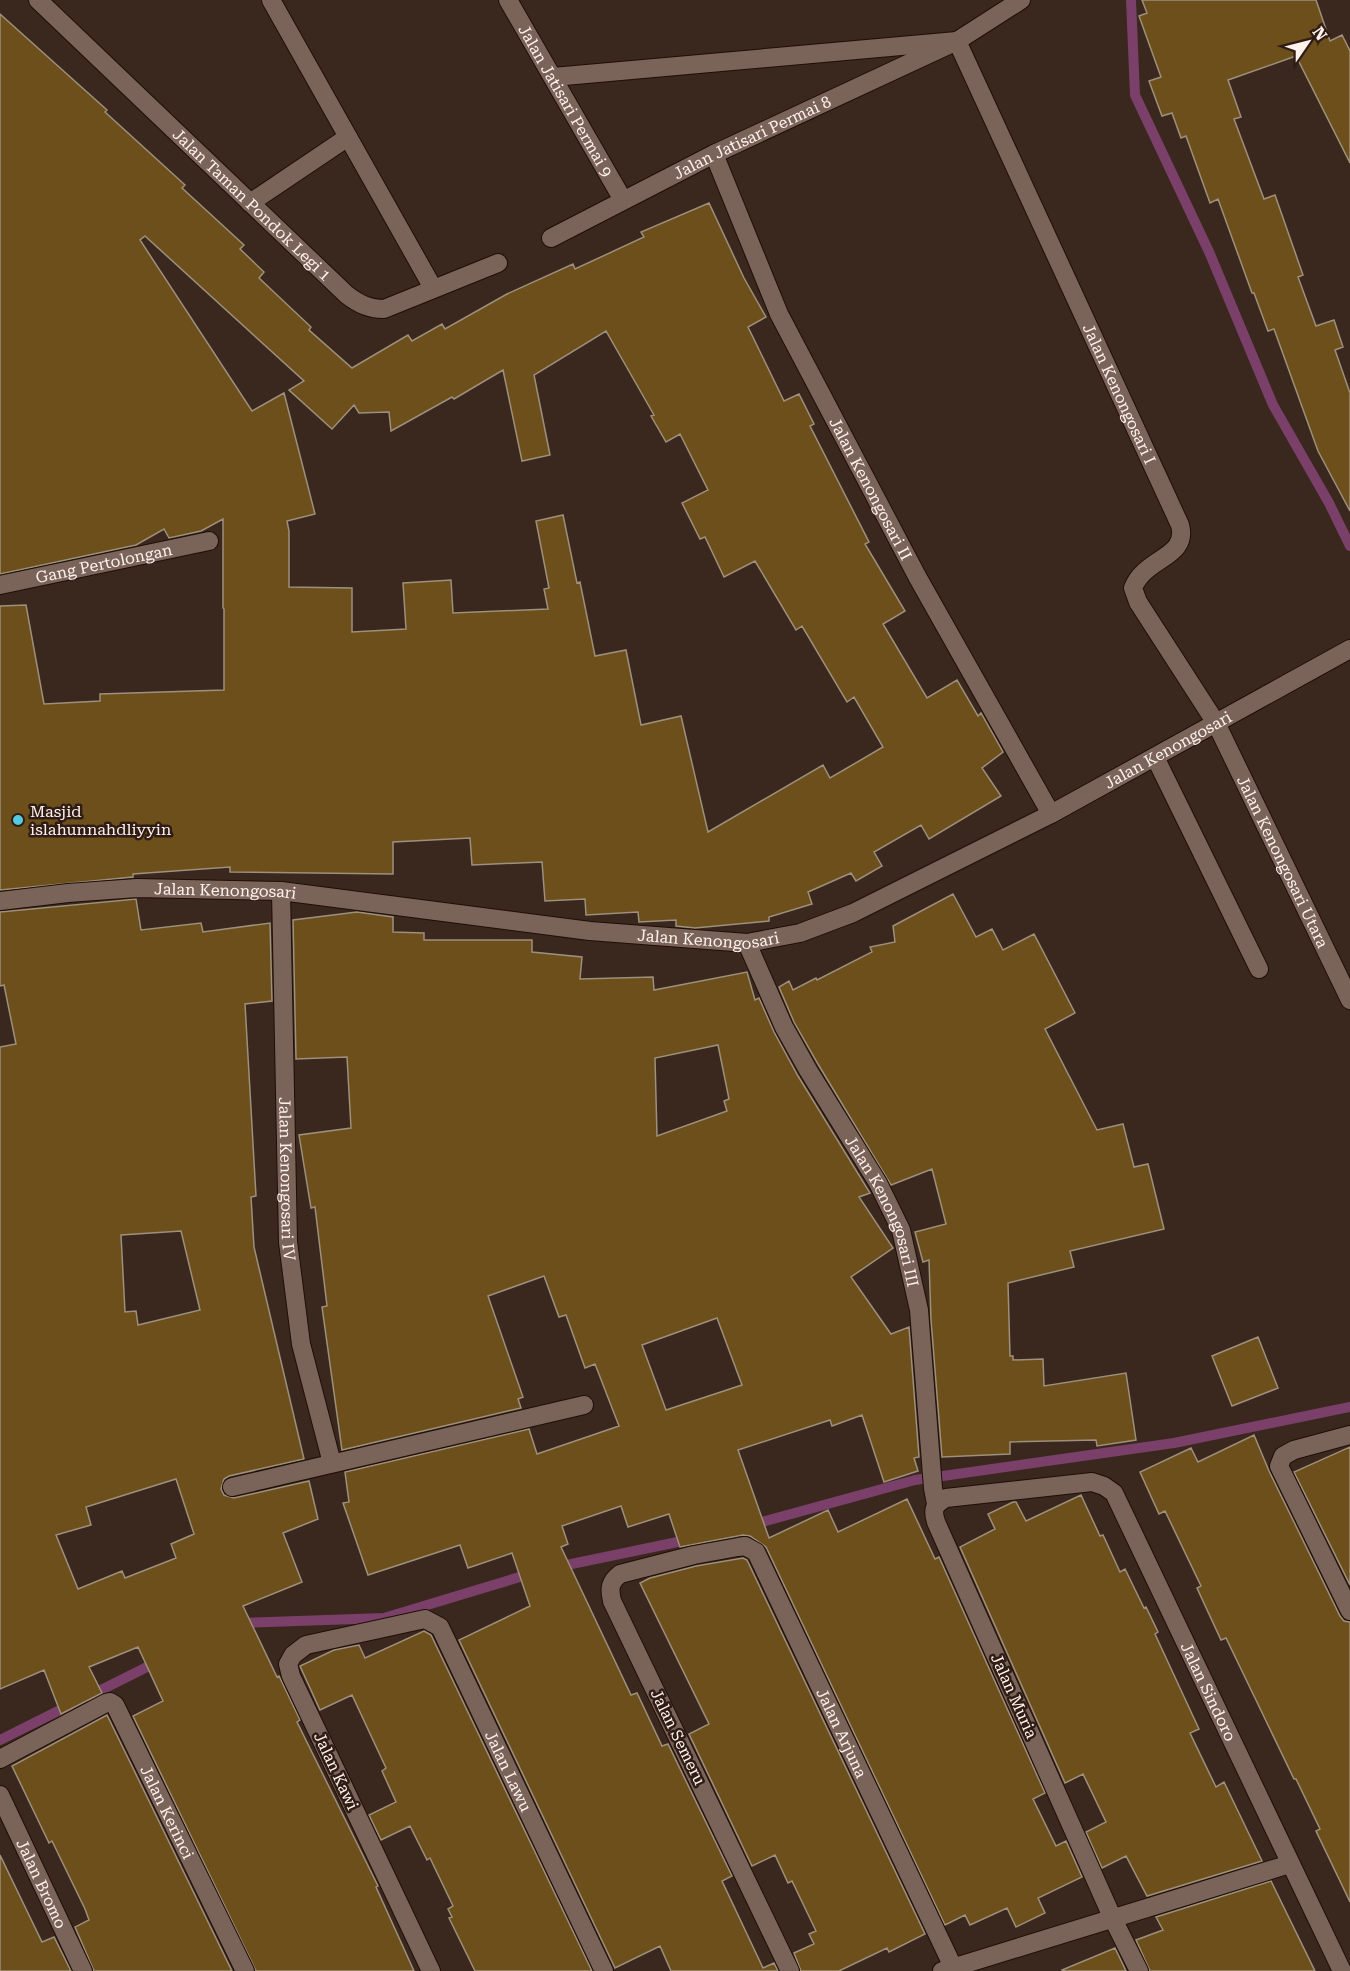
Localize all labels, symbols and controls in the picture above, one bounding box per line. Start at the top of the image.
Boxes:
north arrow [1278,12,1338,72]
street label: Jalan Jatisari Permai 9 [515,21,617,180]
text: N [1309,23,1331,44]
street label: Jalan Jatisari Permai 8 [670,91,834,183]
street label: Jalan Taman Pondok Legi 1 [169,124,335,284]
street label: Jalan Kenongosari I [1079,321,1160,467]
street label: Jalan Kenongosari II [826,414,916,563]
street label: Gang Pertolongan [34,540,174,587]
street label: Jalan Kenongosari [1101,707,1235,792]
street label: Jalan Kenongosari Utara [1233,773,1333,951]
place label: Masjid islahunnahdliyyin [30,802,171,839]
marker: Masjid islahunnahdliyyin [11,813,25,827]
street label: Jalan Kenongosari [154,879,298,902]
street label: Jalan Kenongosari [637,925,781,953]
street label: Jalan Kenongosari IV [276,1097,300,1263]
street label: Jalan Kenongosari III [841,1132,923,1289]
street label: Jalan Sindoro [1177,1639,1240,1744]
street label: Jalan Muria [987,1651,1041,1742]
street label: Jalan Arjuna [813,1685,871,1781]
street label: Jalan Semeru [647,1686,709,1788]
street label: Jalan Lawu [481,1728,536,1815]
street label: Jalan Kawi [310,1729,362,1813]
street label: Jalan Kerinci [136,1762,198,1862]
street label: Jalan Bromo [13,1836,71,1932]

